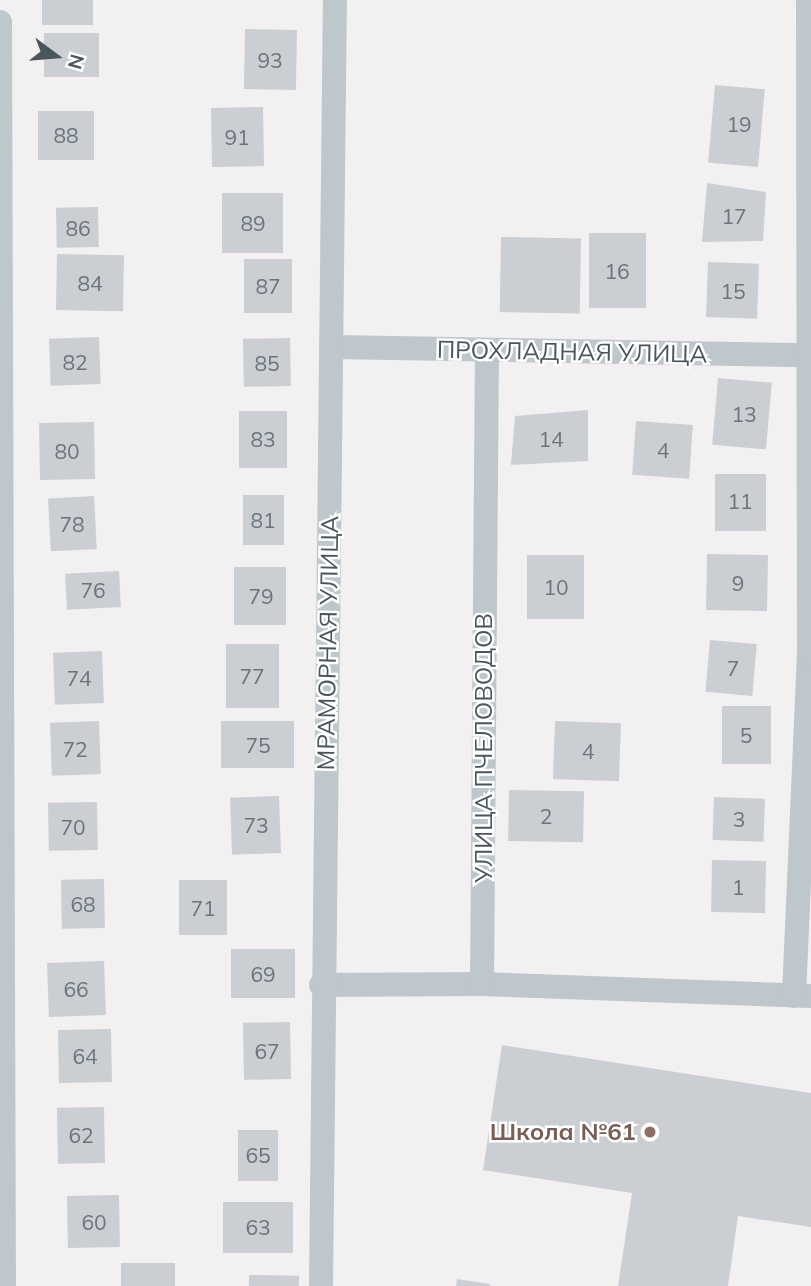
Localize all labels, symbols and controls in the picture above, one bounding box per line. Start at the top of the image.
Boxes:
north arrow [21,21,91,91]
house number: 93 [257,47,283,73]
text: N [63,52,90,72]
house number: 19 [726,111,752,137]
house number: 88 [53,122,79,148]
house number: 91 [224,124,250,150]
house number: 17 [721,203,747,229]
house number: 89 [240,210,266,236]
house number: 86 [65,215,91,241]
house number: 16 [604,258,630,284]
house number: 84 [77,270,103,296]
house number: 87 [255,273,281,299]
house number: 15 [720,278,746,304]
street label: ПРОХЛАДНАЯ УЛИЦА [437,335,707,369]
house number: 82 [62,349,88,375]
house number: 85 [254,350,280,376]
house number: 13 [731,401,757,427]
house number: 83 [250,426,276,452]
house number: 14 [538,426,564,452]
house number: 4 [657,437,669,463]
house number: 80 [54,438,80,464]
house number: 11 [727,488,753,514]
house number: 81 [250,507,276,533]
house number: 78 [59,511,85,537]
street label: МРАМОРНАЯ УЛИЦА [311,515,345,771]
house number: 9 [732,570,744,596]
house number: 10 [543,574,569,600]
house number: 76 [80,577,106,603]
house number: 79 [248,583,274,609]
street label: УЛИЦА ПЧЕЛОВОДОВ [470,613,498,883]
house number: 7 [727,655,739,681]
house number: 77 [239,663,265,689]
house number: 74 [66,665,92,691]
house number: 5 [740,722,752,748]
house number: 75 [245,732,271,758]
house number: 72 [62,736,88,762]
house number: 4 [582,738,594,764]
house number: 2 [540,803,552,829]
house number: 3 [733,806,745,832]
house number: 73 [243,812,269,838]
house number: 70 [60,814,86,840]
house number: 1 [732,874,744,900]
house number: 68 [70,891,96,917]
house number: 71 [190,895,216,921]
house number: 69 [250,961,276,987]
house number: 66 [63,976,89,1002]
house number: 67 [254,1038,280,1064]
house number: 64 [72,1043,98,1069]
place label: Школа №61 [490,1118,636,1146]
house number: 62 [68,1122,94,1148]
marker: Школа №61 [642,1124,658,1140]
house number: 65 [245,1142,271,1168]
house number: 60 [81,1209,107,1235]
house number: 63 [245,1214,271,1240]

